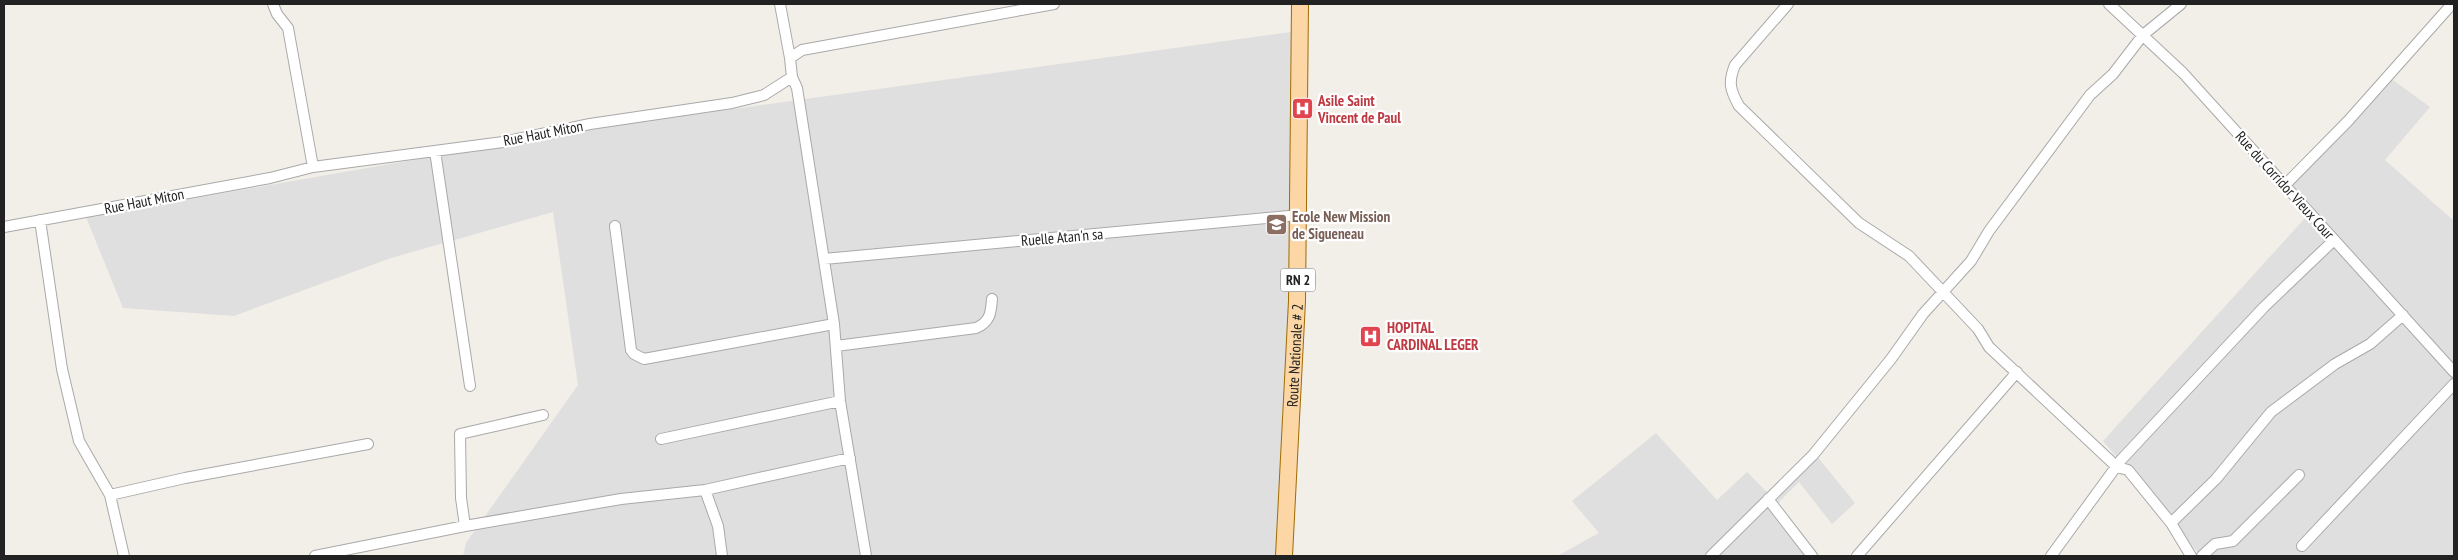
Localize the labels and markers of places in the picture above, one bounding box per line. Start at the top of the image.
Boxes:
place label: Asile Saint Vincent de Paul [1317,91,1401,127]
hospital icon: Asile Saint Vincent de Paul [1290,97,1314,121]
place label: Ecole New Mission de Sigueneau [1292,207,1390,243]
school or university icon: Ecole New Mission de Sigueneau [1264,213,1288,237]
place label: HOPITAL CARDINAL LEGER [1387,318,1479,354]
hospital icon: HOPITAL CARDINAL LEGER [1359,324,1383,348]

